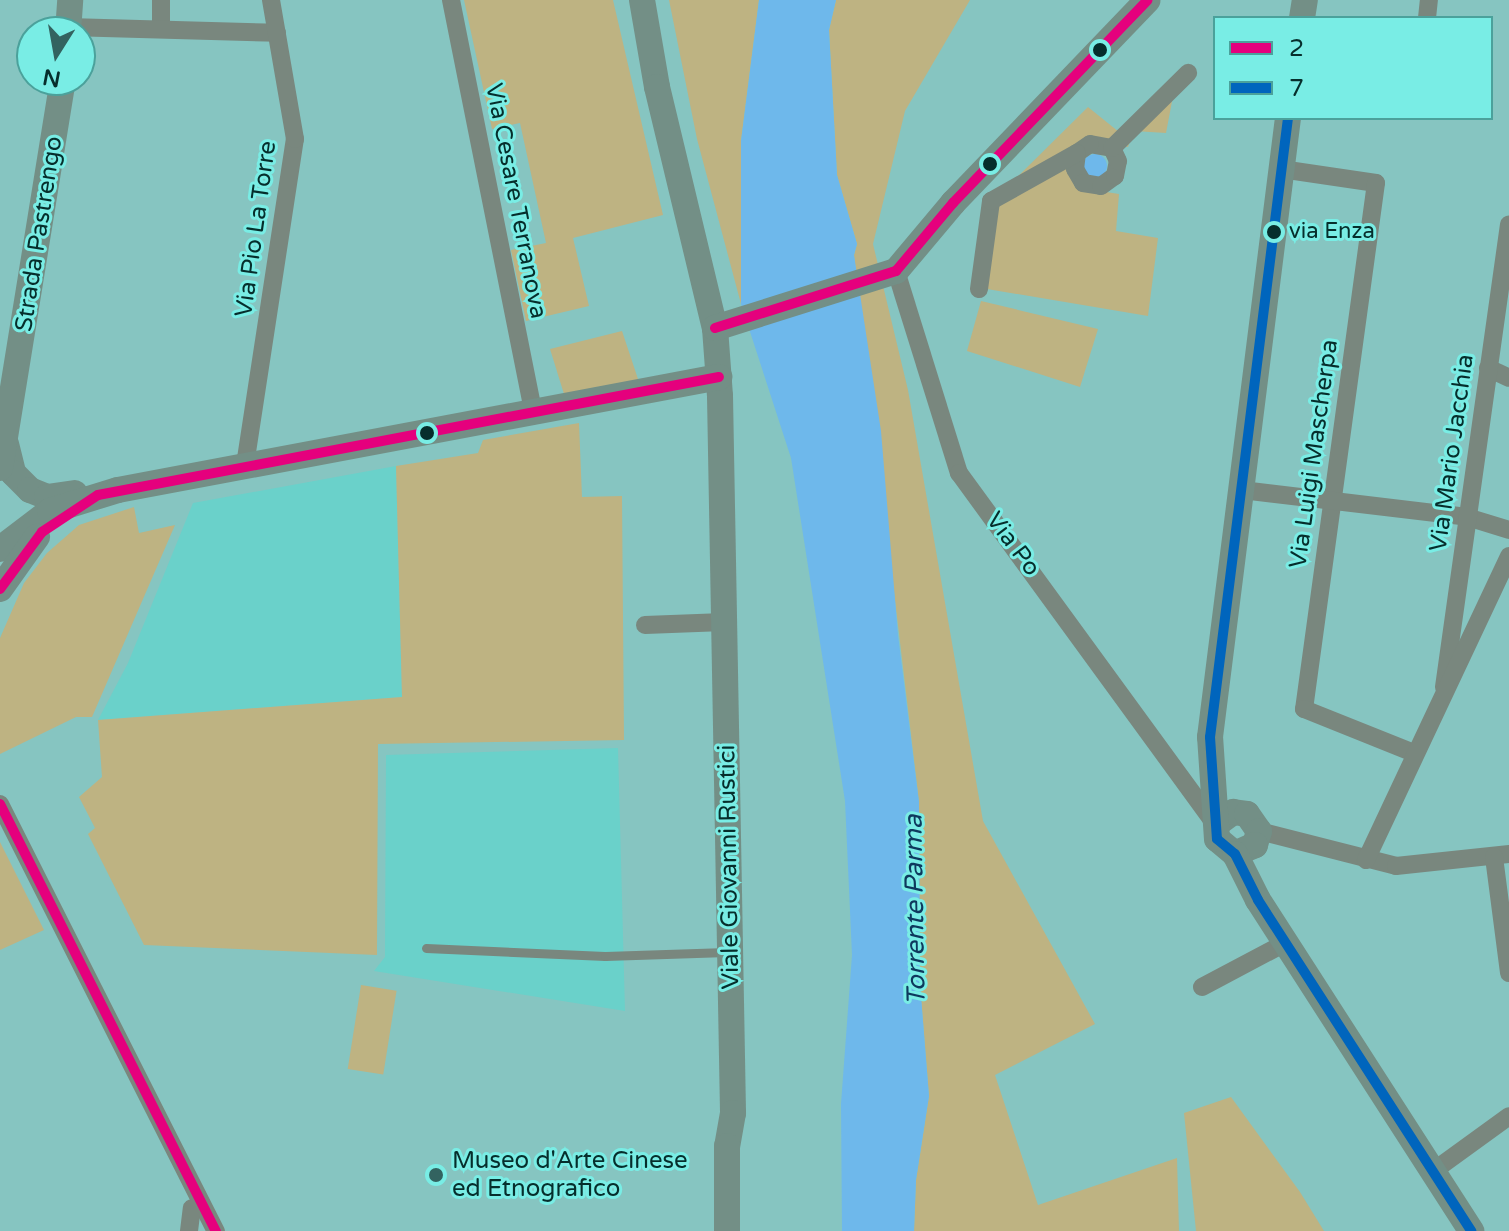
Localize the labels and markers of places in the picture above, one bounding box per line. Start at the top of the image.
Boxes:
unlabelled marker [1092,42,1108,58]
unlabelled marker [982,156,998,172]
place label: via Enza [1289,219,1375,245]
marker: via Enza [1266,224,1282,240]
unlabelled marker [419,425,435,441]
place label: Museo d'Arte Cinese ed Etnografico [452,1147,688,1203]
marker: Museo d'Arte Cinese ed Etnografico [427,1166,445,1184]

